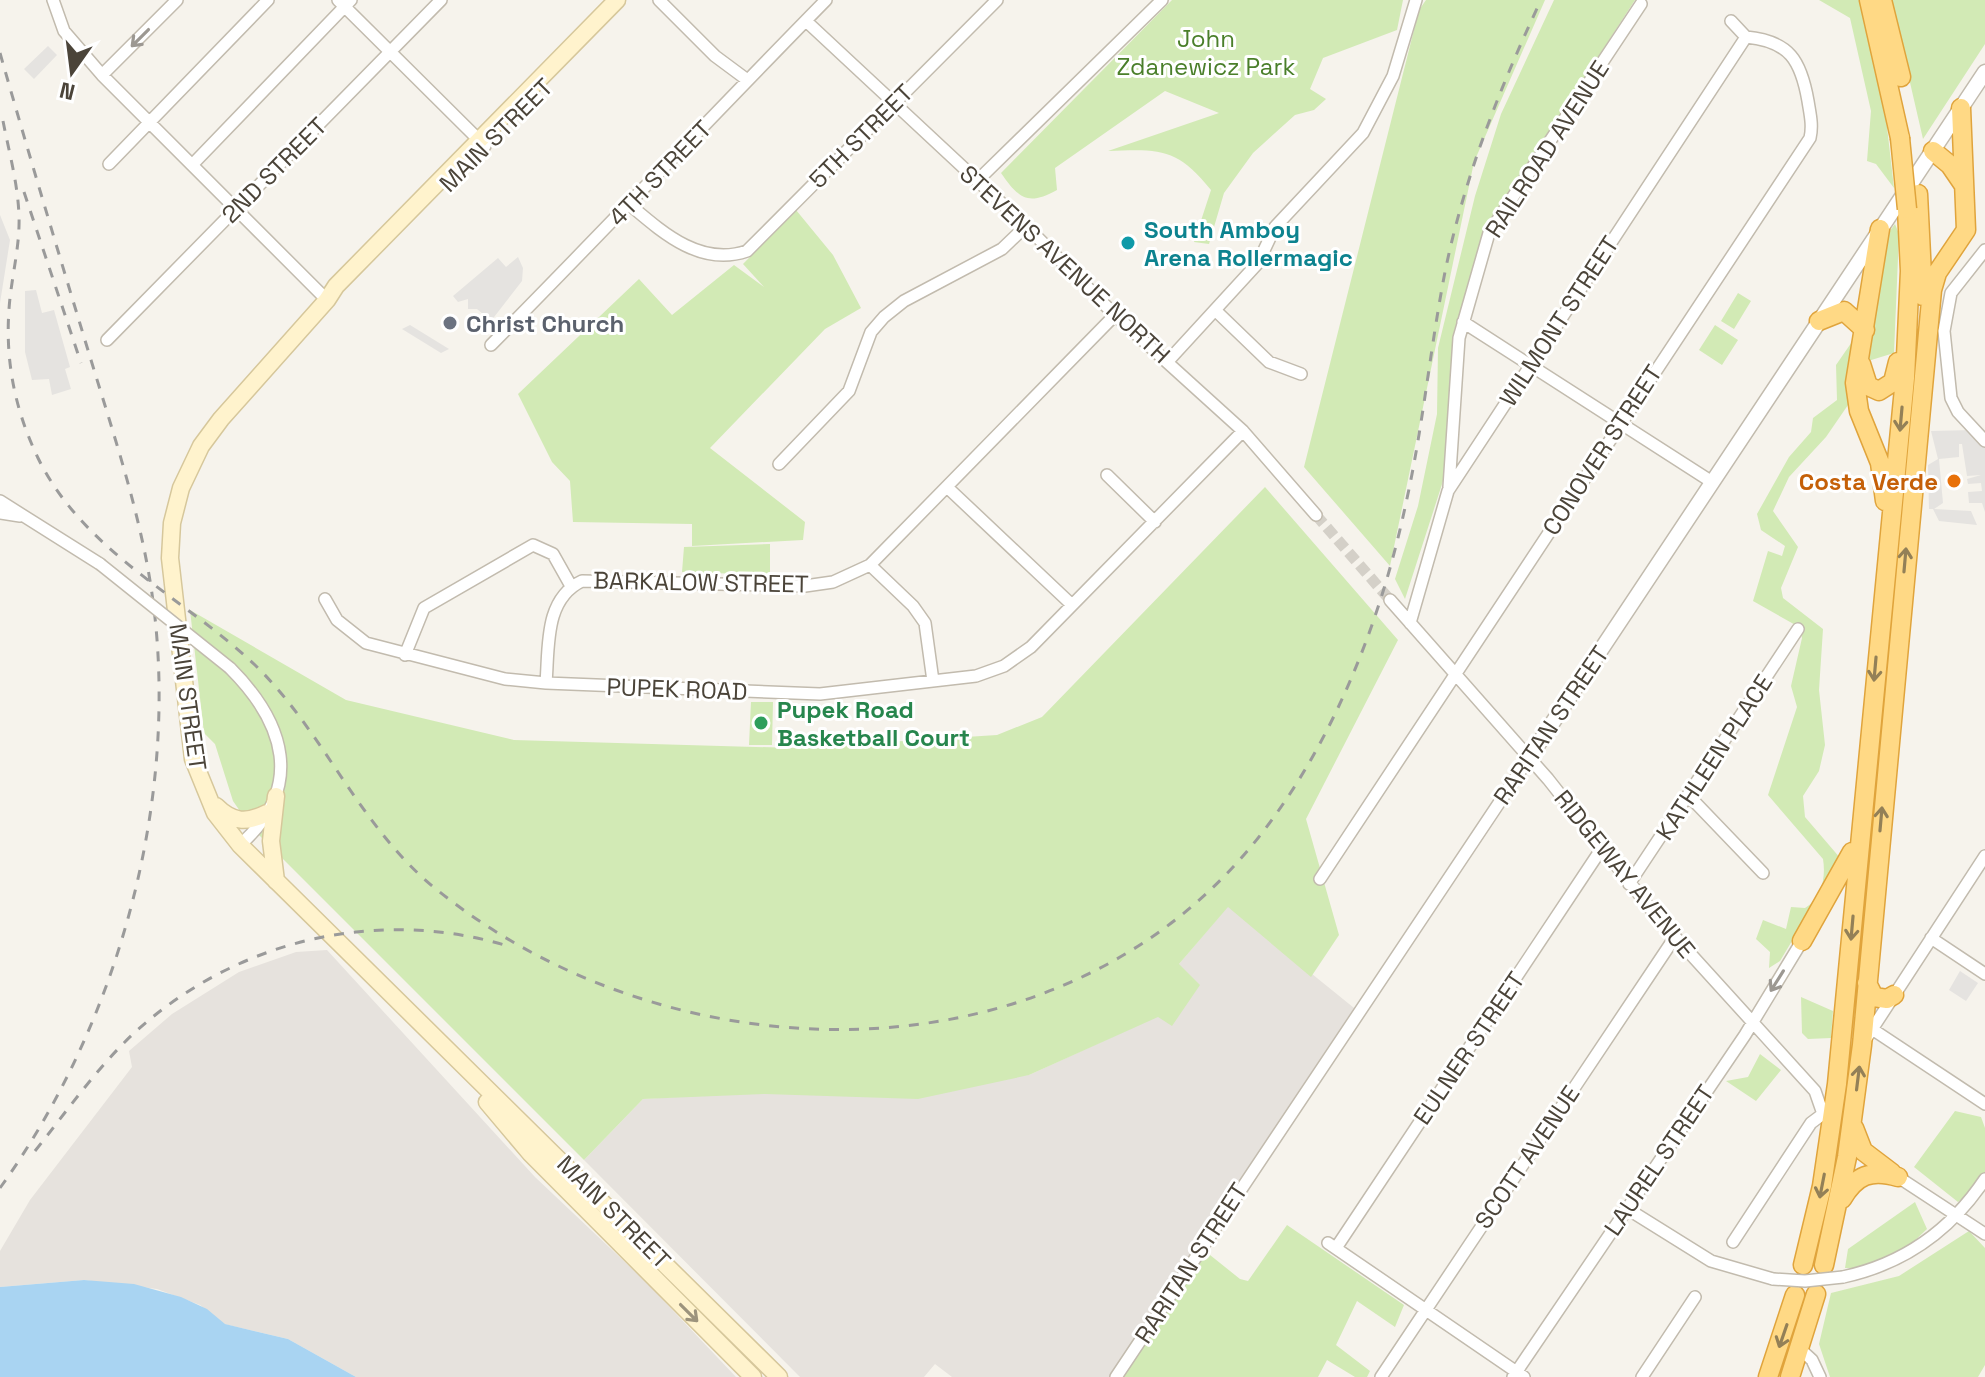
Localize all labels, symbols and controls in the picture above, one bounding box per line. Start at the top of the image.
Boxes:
park label: John Zdanewicz Park [1116,23,1296,82]
one-way arrow [130,28,149,48]
north arrow [32,32,112,112]
street label: RAILROAD AVENUE [1478,55,1616,243]
street label: MAIN STREET [433,72,559,198]
text: N [57,76,78,107]
street label: 5TH STREET [802,77,920,195]
street label: 2ND STREET [215,111,333,229]
street label: 4TH STREET [602,114,718,232]
street label: STEVENS AVENUE NORTH [953,158,1177,370]
place label: South Amboy Arena Rollermagic [1144,214,1353,273]
street label: WILMONT STREET [1492,230,1626,412]
marker: South Amboy Arena Rollermagic [1119,234,1137,252]
place label: Christ Church [466,308,624,339]
marker: Christ Church [441,314,459,332]
street label: CONOVER STREET [1535,359,1669,541]
one-way arrow [1893,405,1908,432]
place label: Costa Verde [1799,466,1938,497]
marker: Costa Verde [1945,472,1963,490]
one-way arrow [1897,547,1912,574]
street label: BARKALOW STREET [593,565,809,599]
street label: MAIN STREET [162,621,214,773]
street label: RARITAN STREET [1486,640,1616,810]
one-way arrow [1867,655,1882,682]
street label: KATHLEEN PLACE [1649,668,1779,846]
street label: PUPEK ROAD [606,671,748,707]
place label: Pupek Road Basketball Court [777,694,970,753]
marker: Pupek Road Basketball Court [752,714,770,732]
street label: RIDGEWAY AVENUE [1548,784,1702,964]
one-way arrow [1874,806,1889,833]
one-way arrow [1844,914,1859,941]
street label: EULNER STREET [1406,966,1532,1130]
one-way arrow [1768,970,1785,992]
one-way arrow [1850,1065,1865,1092]
street label: SCOTT AVENUE [1468,1079,1586,1235]
street label: LAUREL STREET [1597,1079,1721,1241]
street label: MAIN STREET [551,1149,677,1275]
one-way arrow [1813,1173,1828,1198]
street label: RARITAN STREET [1128,1177,1254,1349]
one-way arrow [679,1303,698,1322]
one-way arrow [1774,1324,1789,1349]

